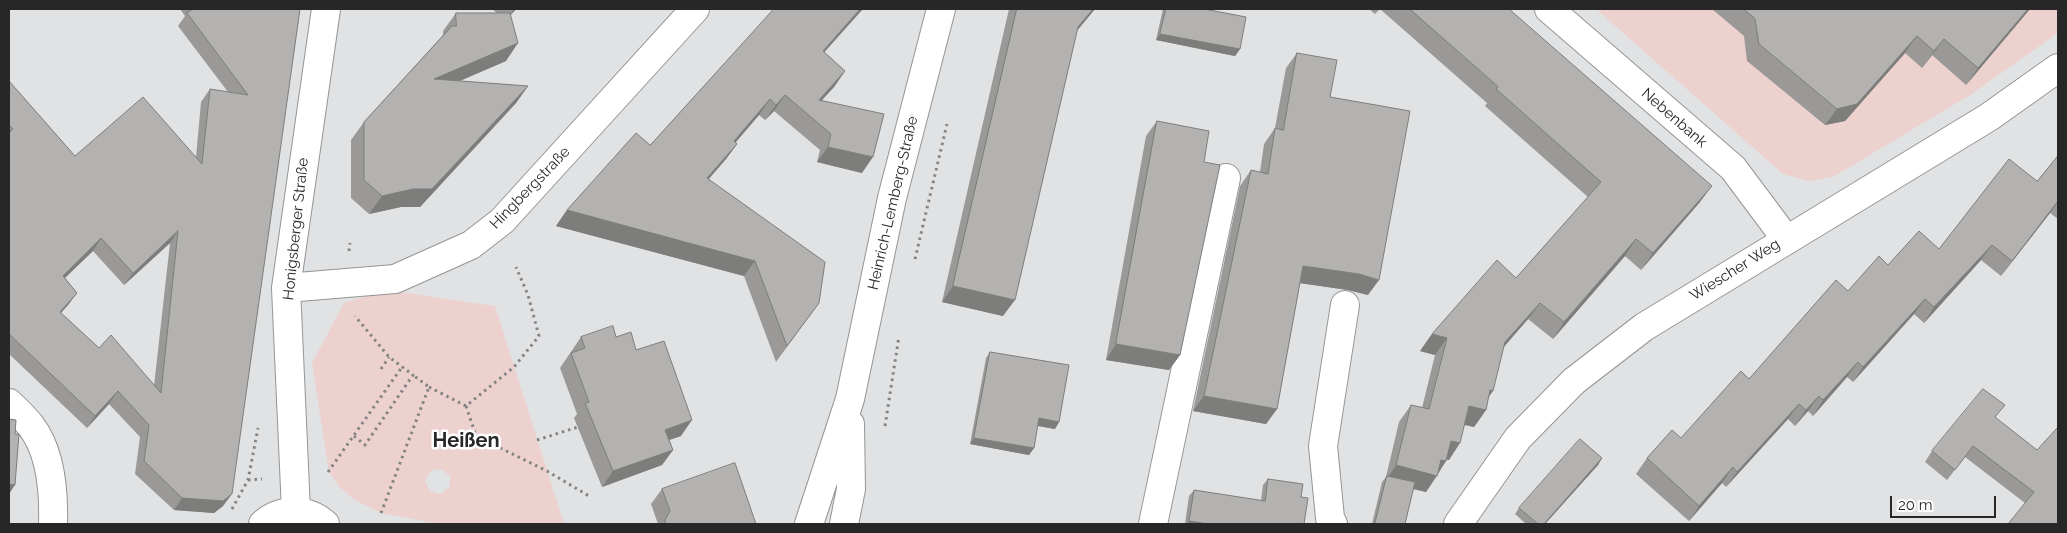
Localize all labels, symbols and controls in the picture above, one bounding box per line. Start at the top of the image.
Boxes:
street label: Nebenbank [1637,85,1711,151]
street label: Heinrich-Lemberg-Straße [864,114,922,292]
street label: Hingbergstraße [486,143,574,233]
street label: Honigsberger Straße [280,157,312,301]
street label: Wiescher Weg [1687,235,1783,305]
district label: Heißen [432,429,500,453]
scale bar [1892,486,1998,518]
text: 20 m [1898,496,1933,514]

